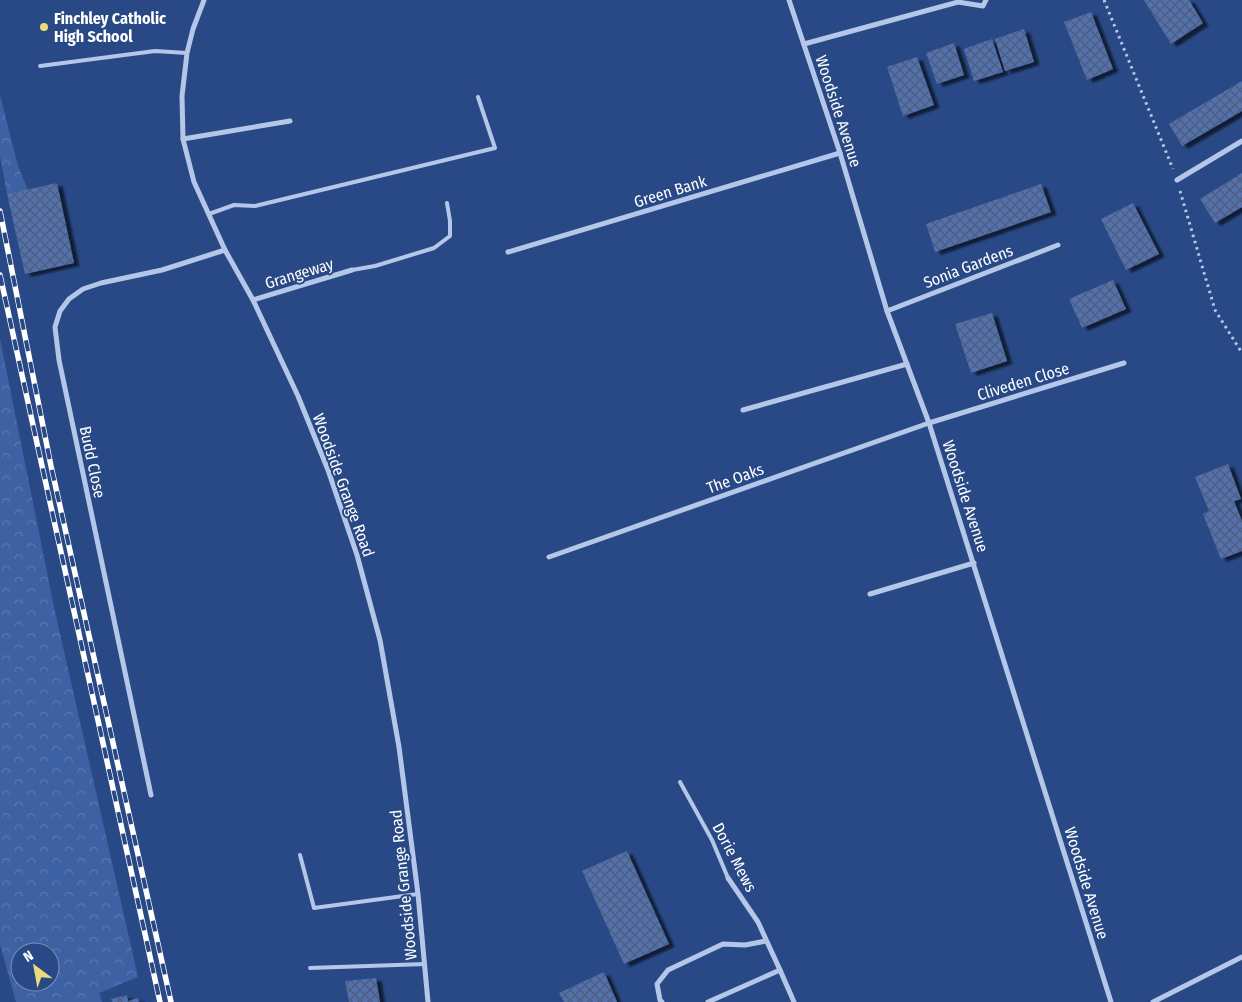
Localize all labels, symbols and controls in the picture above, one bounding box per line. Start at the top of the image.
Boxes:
place label: Finchley Catholic High School [54,9,166,46]
marker: Finchley Catholic High School [38,21,50,33]
street label: Woodside Avenue [812,53,866,170]
street label: Green Bank [632,171,709,211]
street label: Sonia Gardens [921,241,1016,292]
street label: Grangeway [263,254,337,293]
street label: Cliveden Close [975,358,1071,404]
street label: Woodside Grange Road [309,411,378,559]
street label: Budd Close [76,424,109,500]
street label: Woodside Avenue [939,438,993,555]
street label: The Oaks [704,459,766,498]
street label: Woodside Grange Road [386,809,421,961]
street label: Dorie Mews [708,819,761,895]
street label: Woodside Avenue [1060,825,1113,942]
north arrow [10,942,60,992]
text: N [20,947,36,966]

